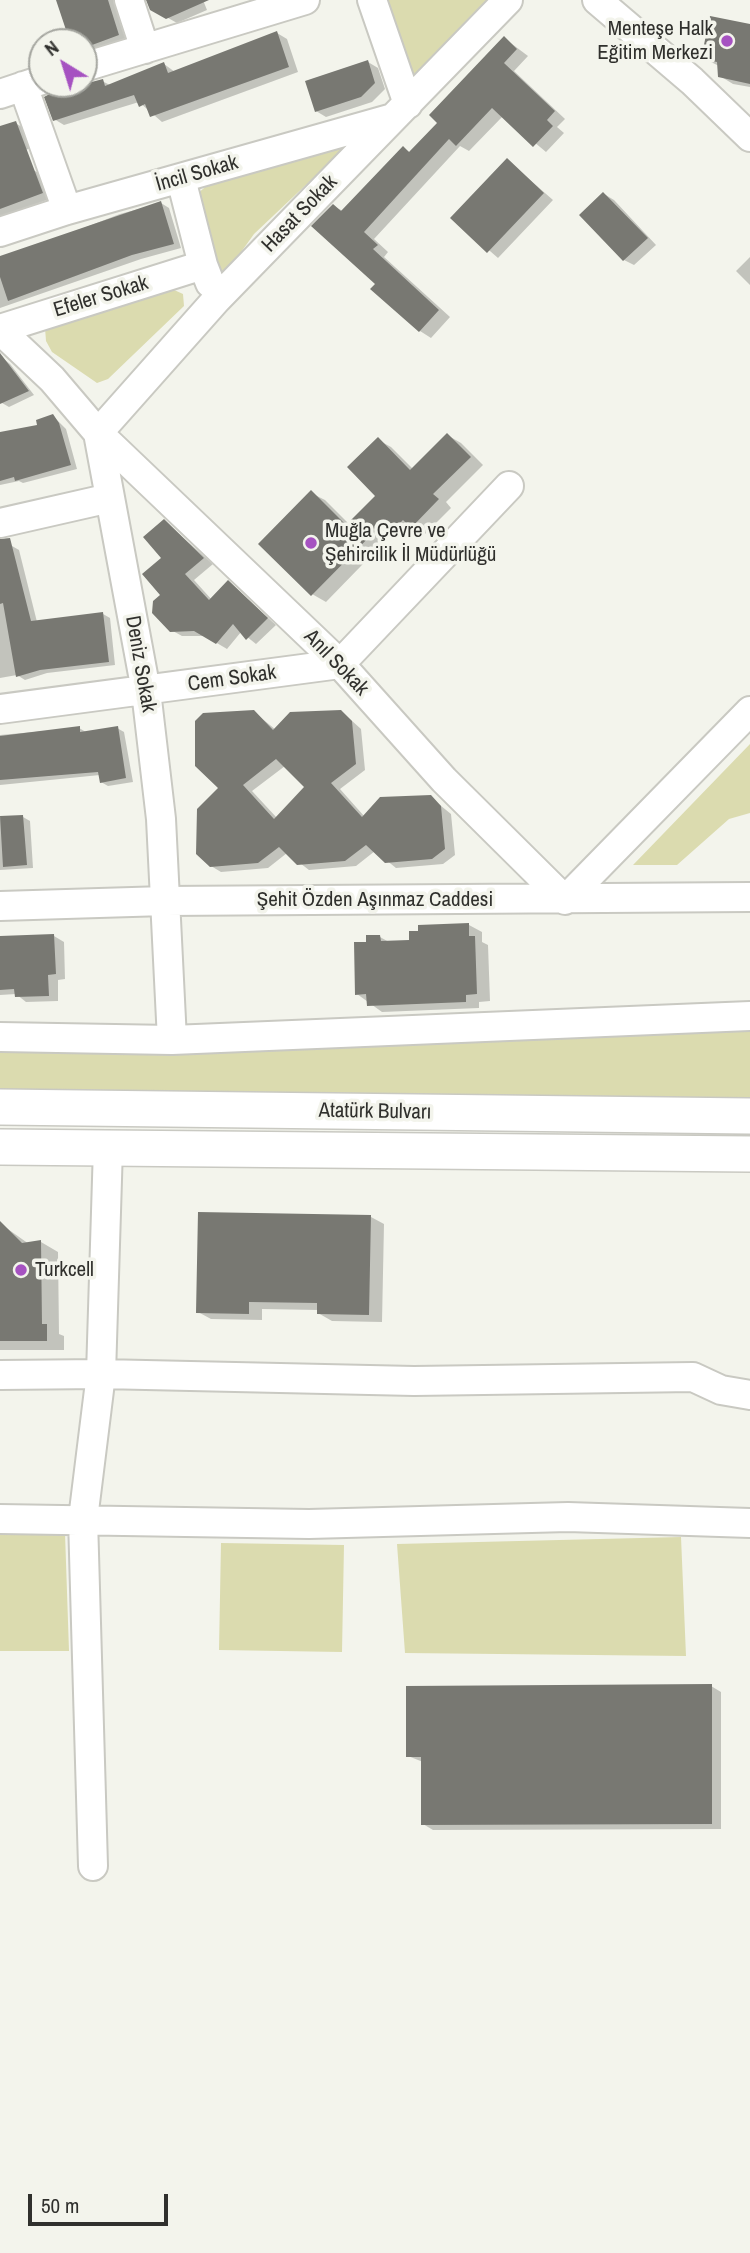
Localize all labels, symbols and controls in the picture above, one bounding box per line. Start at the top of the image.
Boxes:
place label: Menteşe Halk Eğitim Merkezi [597,16,713,66]
north arrow [28,28,98,98]
marker: Menteşe Halk Eğitim Merkezi [719,33,735,49]
text: N [39,34,64,62]
street label: İncil Sokak [153,150,241,198]
street label: Hasat Sokak [257,170,343,258]
street label: Efeler Sokak [51,271,151,323]
place label: Muğla Çevre ve Şehircilik İl Müdürlüğü [325,518,496,568]
marker: Muğla Çevre ve Şehircilik İl Müdürlüğü [303,535,319,551]
street label: Deniz Sokak [119,614,161,714]
street label: Anıl Sokak [298,625,374,701]
street label: Cem Sokak [186,660,278,698]
street label: Şehit Özden Aşınmaz Caddesi [257,887,493,913]
street label: Atatürk Bulvarı [318,1098,432,1126]
place label: Turkcell [35,1257,94,1283]
marker: Turkcell [13,1262,29,1278]
scale bar [32,2180,172,2224]
text: 50 m [41,2191,79,2220]

